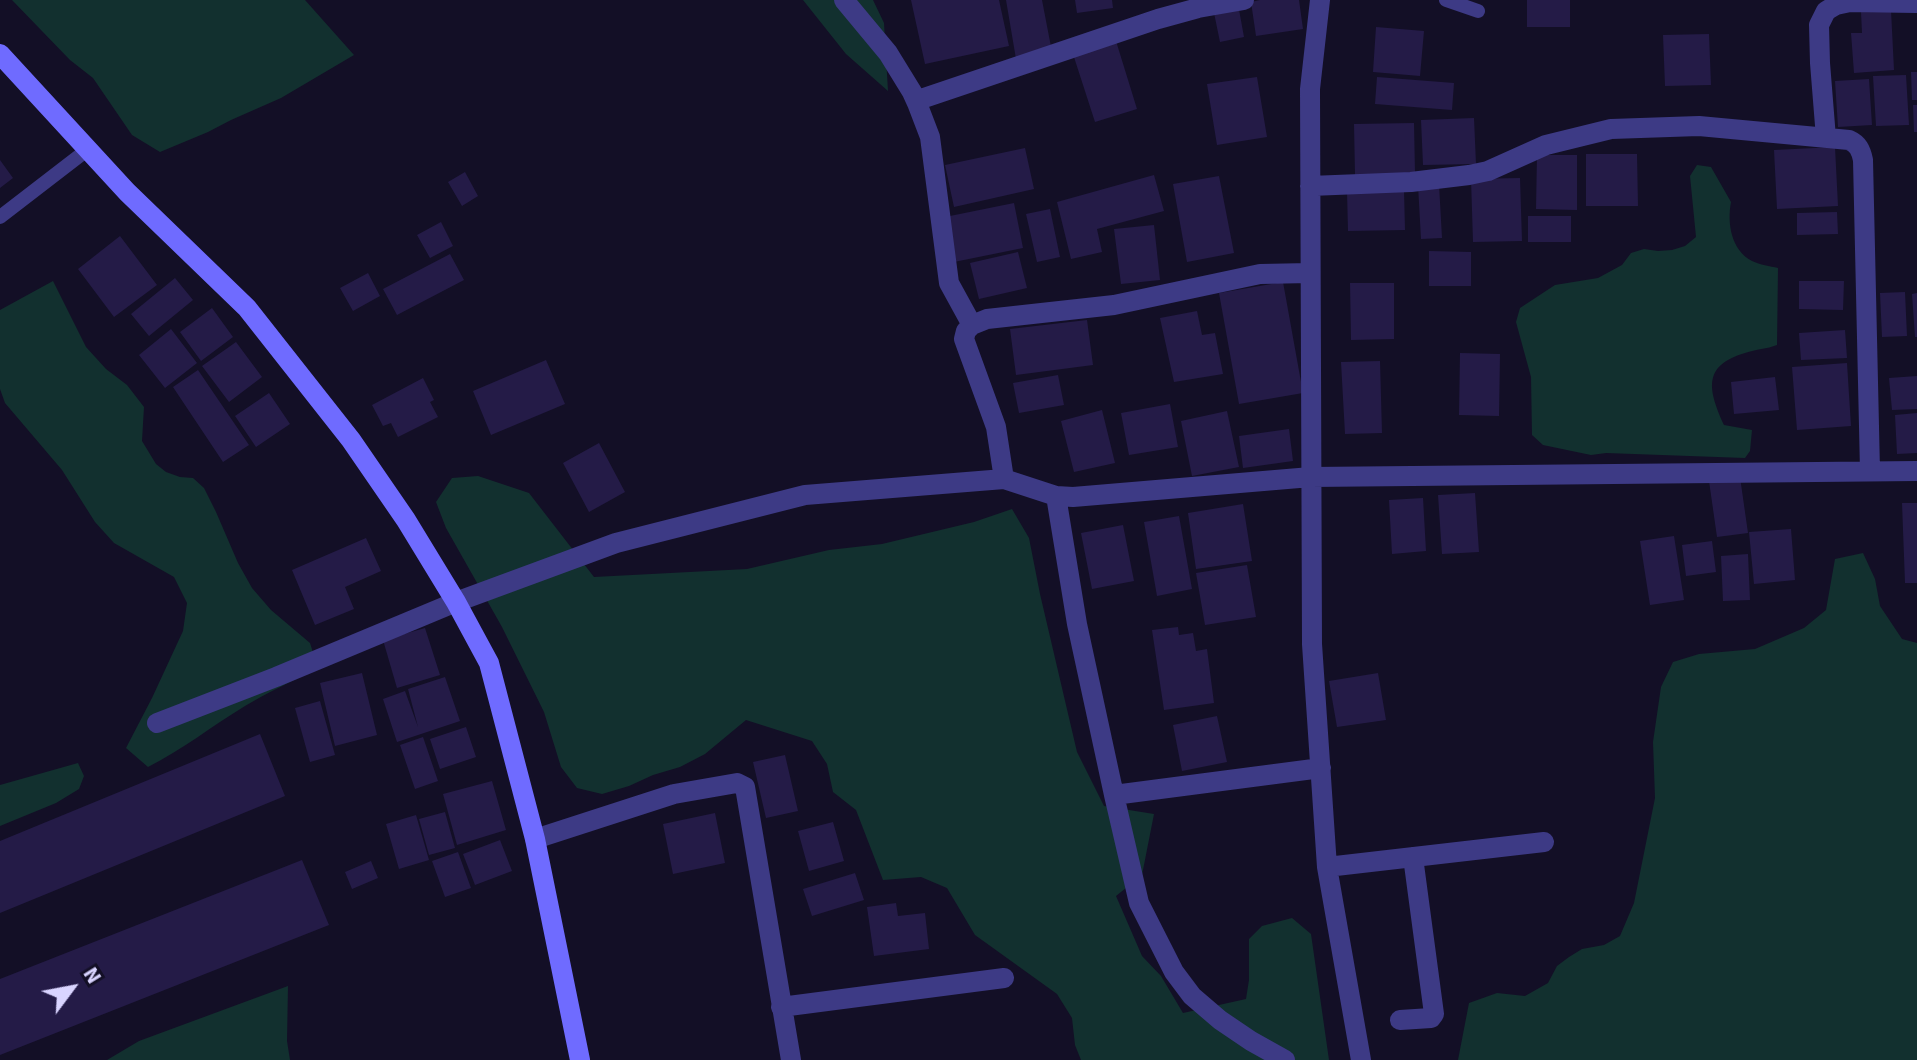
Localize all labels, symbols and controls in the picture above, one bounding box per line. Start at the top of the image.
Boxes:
north arrow [32,948,112,1028]
text: N [75,961,110,990]

